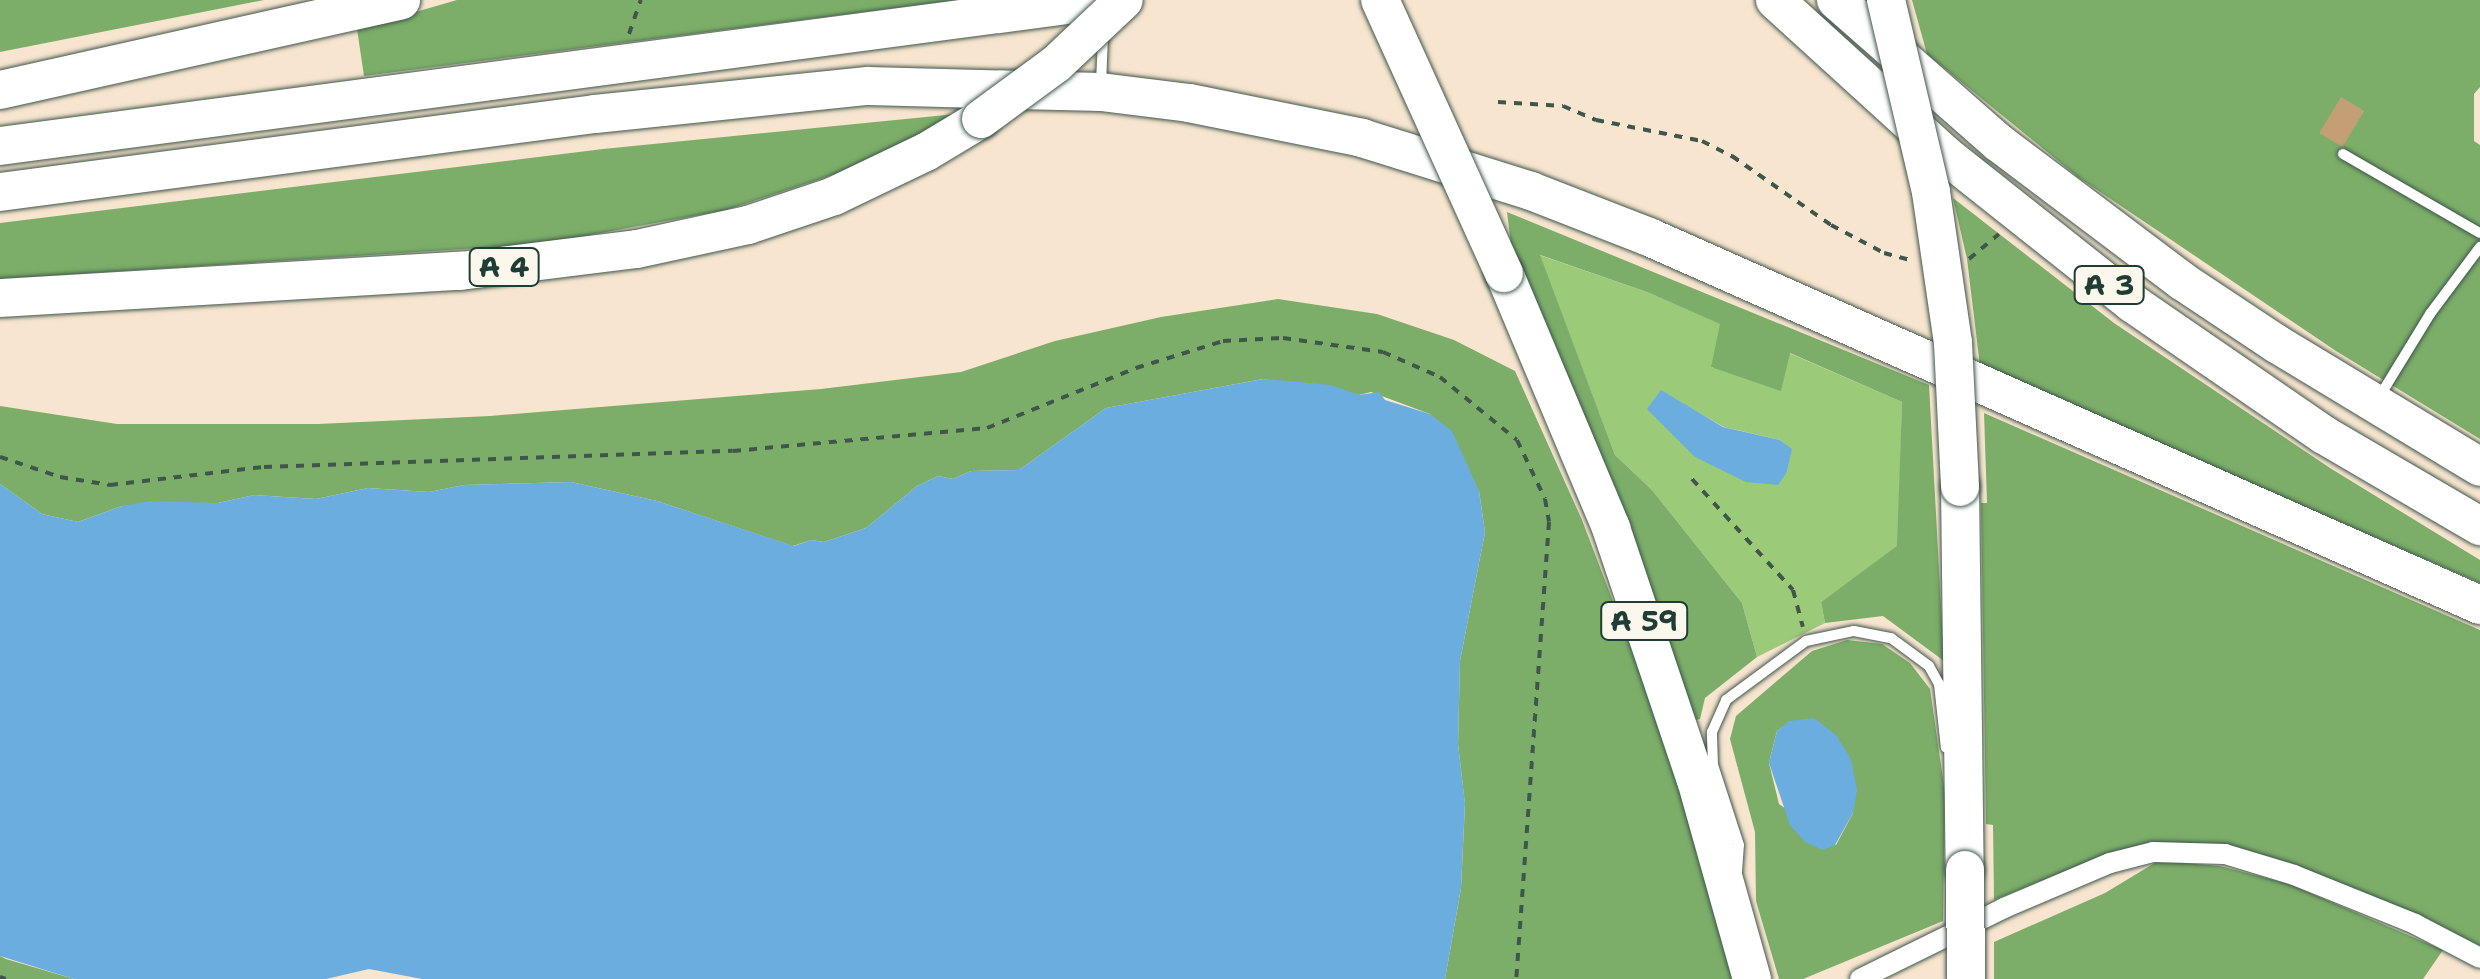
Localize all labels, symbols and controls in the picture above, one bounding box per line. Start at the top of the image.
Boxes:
road number: A 4 [466,244,542,290]
road number: A 3 [2072,262,2146,308]
road number: A 59 [1599,598,1689,644]

